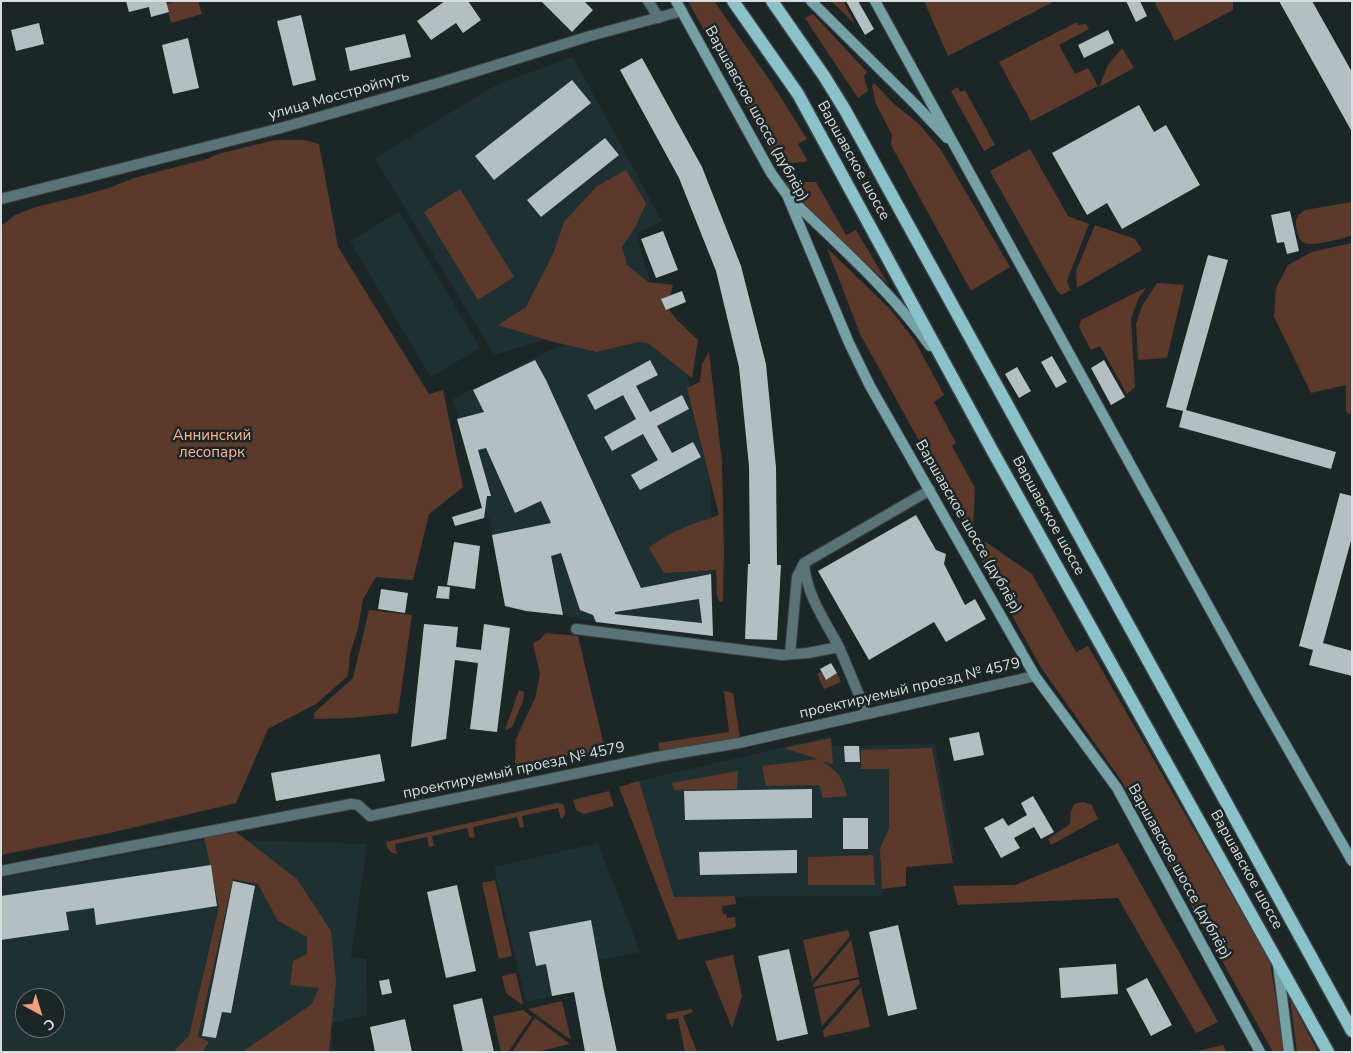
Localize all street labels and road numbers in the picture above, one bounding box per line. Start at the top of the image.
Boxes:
street label: Варшавское шоссе (дублёр) [700,23,812,205]
street label: улица Мосстройпуть [267,67,411,125]
street label: Варшавское шоссе [813,98,893,224]
street label: Варшавское шоссе (дублёр) [911,437,1025,617]
street label: Варшавское шоссе [1008,453,1088,579]
street label: проектируемый проезд № 4579 [798,655,1022,723]
street label: проектируемый проезд № 4579 [401,739,627,803]
street label: Варшавское шоссе (дублёр) [1123,781,1235,963]
street label: Варшавское шоссе [1206,807,1286,933]

